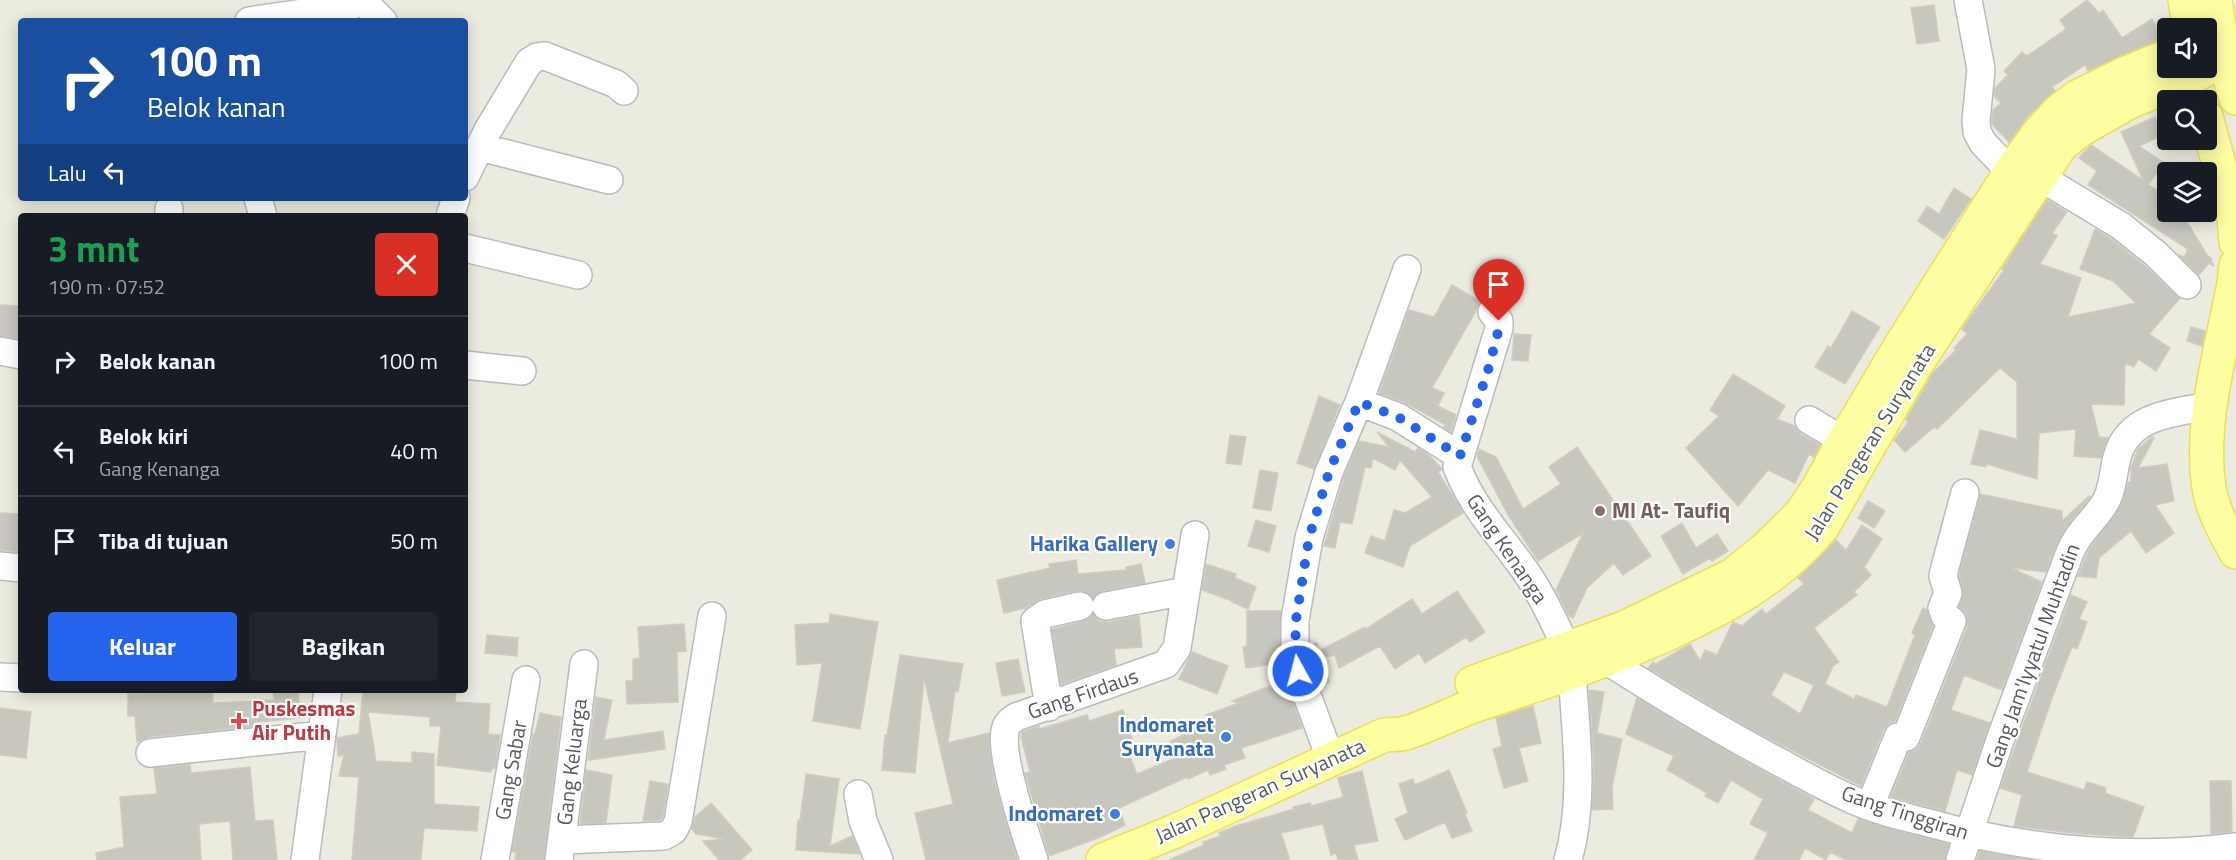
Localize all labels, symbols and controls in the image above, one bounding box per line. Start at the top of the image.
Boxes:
map controls [2157,18,2217,222]
button: sound [2157,18,2217,78]
text: 100 m [147,28,262,92]
icon: right [48,42,126,120]
text: Belok kanan [147,86,286,127]
button: search [2157,90,2217,150]
text: Lalu [48,156,86,190]
icon: left [98,156,131,189]
button: layers [2157,162,2217,222]
text: 3 mnt [48,221,139,276]
button: close [375,233,438,296]
pin [1473,259,1524,321]
icon: arrive [1482,268,1515,301]
text: 190 m · 07:52 [48,271,165,302]
street label: Jalan Pangeran Suryanata [1795,336,1943,546]
text: Belok kanan [99,344,216,378]
text: 100 m [378,344,438,378]
icon: right [48,345,81,378]
text: Belok kiri [99,419,188,453]
text: 40 m [390,434,438,468]
icon: left [48,435,81,468]
text: Gang Kenanga [99,453,220,484]
street label: Gang Kenanga [1459,487,1557,610]
place label: MI At- Taufiq [1612,494,1730,526]
marker: MI At- Taufiq [1593,504,1607,518]
text: Tiba di tujuan [99,524,228,558]
text: 50 m [390,524,438,558]
icon: arrive [48,525,81,558]
place label: Harika Gallery [1030,527,1158,559]
marker: Harika Gallery [1163,537,1177,551]
street label: Gang Jam'Iyyatul Muhtadin [1976,539,2088,773]
button: Keluar [48,612,237,681]
button: Bagikan [249,612,438,681]
position arrow [1266,639,1330,703]
street label: Gang Firdaus [1023,659,1142,727]
place label: Puskesmas Air Putih [252,692,355,748]
street label: Gang Keluarga [547,696,595,827]
place label: Indomaret Suryanata [1119,708,1214,764]
marker: Puskesmas Air Putih [230,712,248,730]
street label: Gang Sabar [485,717,535,822]
street label: Jalan Pangeran Suryanata [1149,729,1370,851]
marker: Indomaret Suryanata [1219,730,1233,744]
street label: Gang Tinggiran [1837,776,1973,848]
place label: Indomaret [1008,797,1103,829]
marker: Indomaret [1108,807,1122,821]

